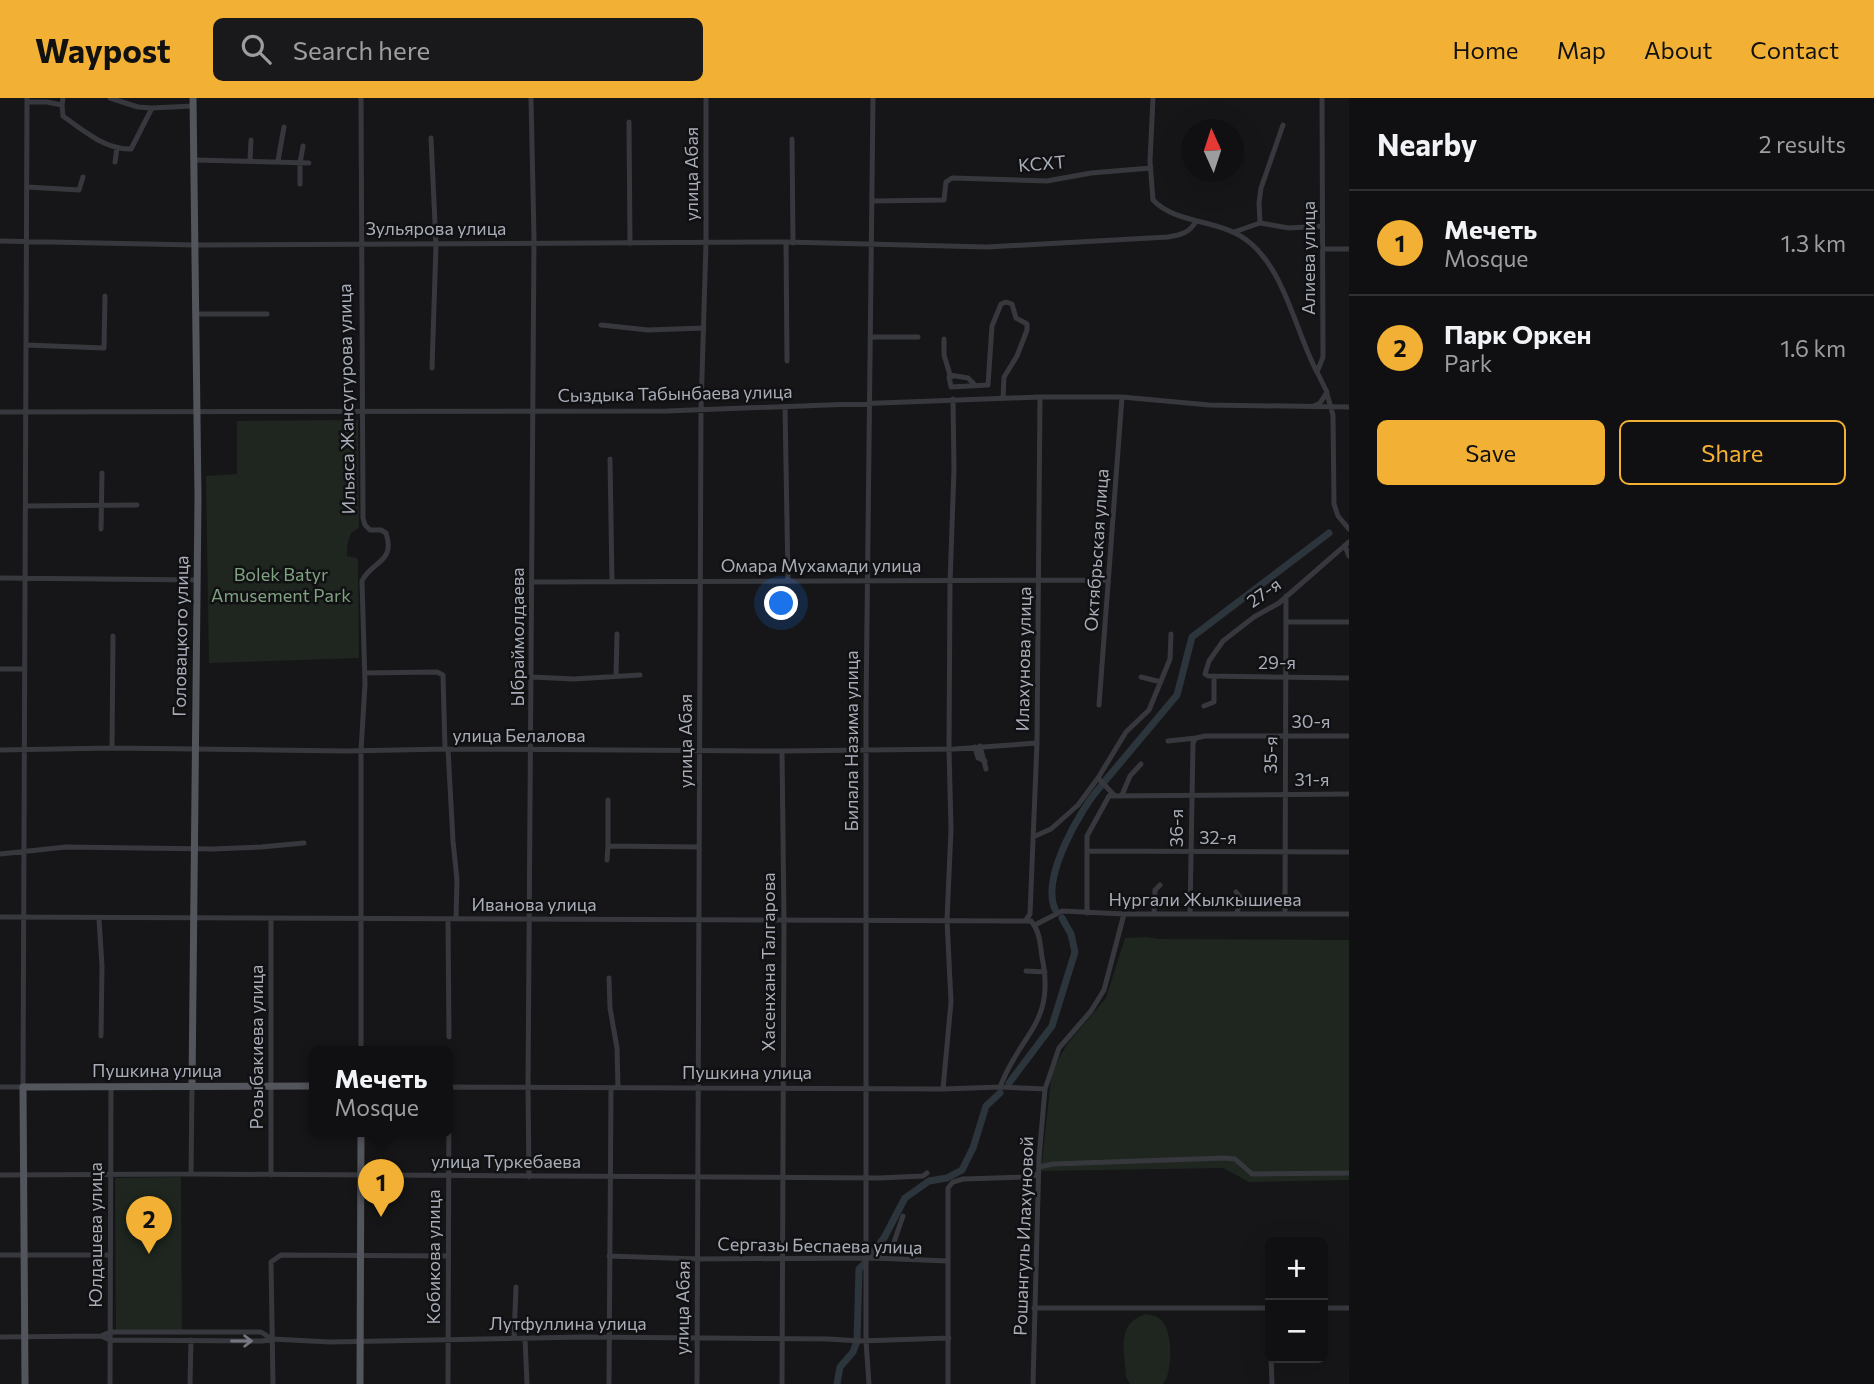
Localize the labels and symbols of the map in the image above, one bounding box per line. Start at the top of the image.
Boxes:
north arrow [1181,119,1244,182]
street label: улица Абая [680,127,702,221]
street label: КСХТ [1017,150,1067,176]
street label: Алиева улица [1297,201,1319,315]
street label: Зульярова улица [366,217,506,239]
street label: Ильяса Жансугурова улица [333,283,359,515]
street label: Сыздыка Табынбаева улица [557,380,793,406]
street label: Октябрьская улица [1079,468,1113,632]
street label: Омара Мухамади улица [721,554,921,576]
street label: Головацкого улица [168,555,192,717]
park label: Bolek Batyr Amusement Park [211,563,351,606]
street label: Ыбраймолдаева [506,567,528,707]
street label: 27-я [1242,573,1285,612]
your location [764,586,798,620]
street label: Илахунова улица [1011,586,1035,732]
street label: Билала Назима улица [840,650,862,832]
street label: 29-я [1258,651,1296,673]
street label: улица Абая [674,694,696,788]
street label: 30-я [1291,710,1331,732]
street label: улица Белалова [452,724,586,746]
street label: 35-я [1259,736,1281,774]
street label: 31-я [1294,768,1330,790]
street label: 36-я [1165,809,1187,847]
street label: 32-я [1199,826,1237,848]
street label: Хасенхана Талгарова [757,872,779,1052]
street label: Нургали Жылкышиева [1108,888,1302,910]
street label: Иванова улица [471,893,597,915]
street label: Розыбакиева улица [245,965,267,1129]
street label: Пушкина улица [92,1059,222,1081]
street label: Пушкина улица [682,1061,812,1083]
street label: Рошангуль Илахуновой [1009,1136,1037,1336]
street label: улица Туркебаева [431,1150,581,1172]
pin: 1 [358,1159,404,1217]
street label: Юлдашева улица [84,1162,106,1308]
street label: Кобикова улица [422,1190,444,1324]
pin: 2 [126,1196,172,1254]
street label: Сергазы Беспаева улица [717,1232,923,1258]
street label: улица Абая [670,1261,694,1355]
street label: Лутфуллина улица [489,1312,647,1334]
one-way arrow [230,1334,253,1348]

